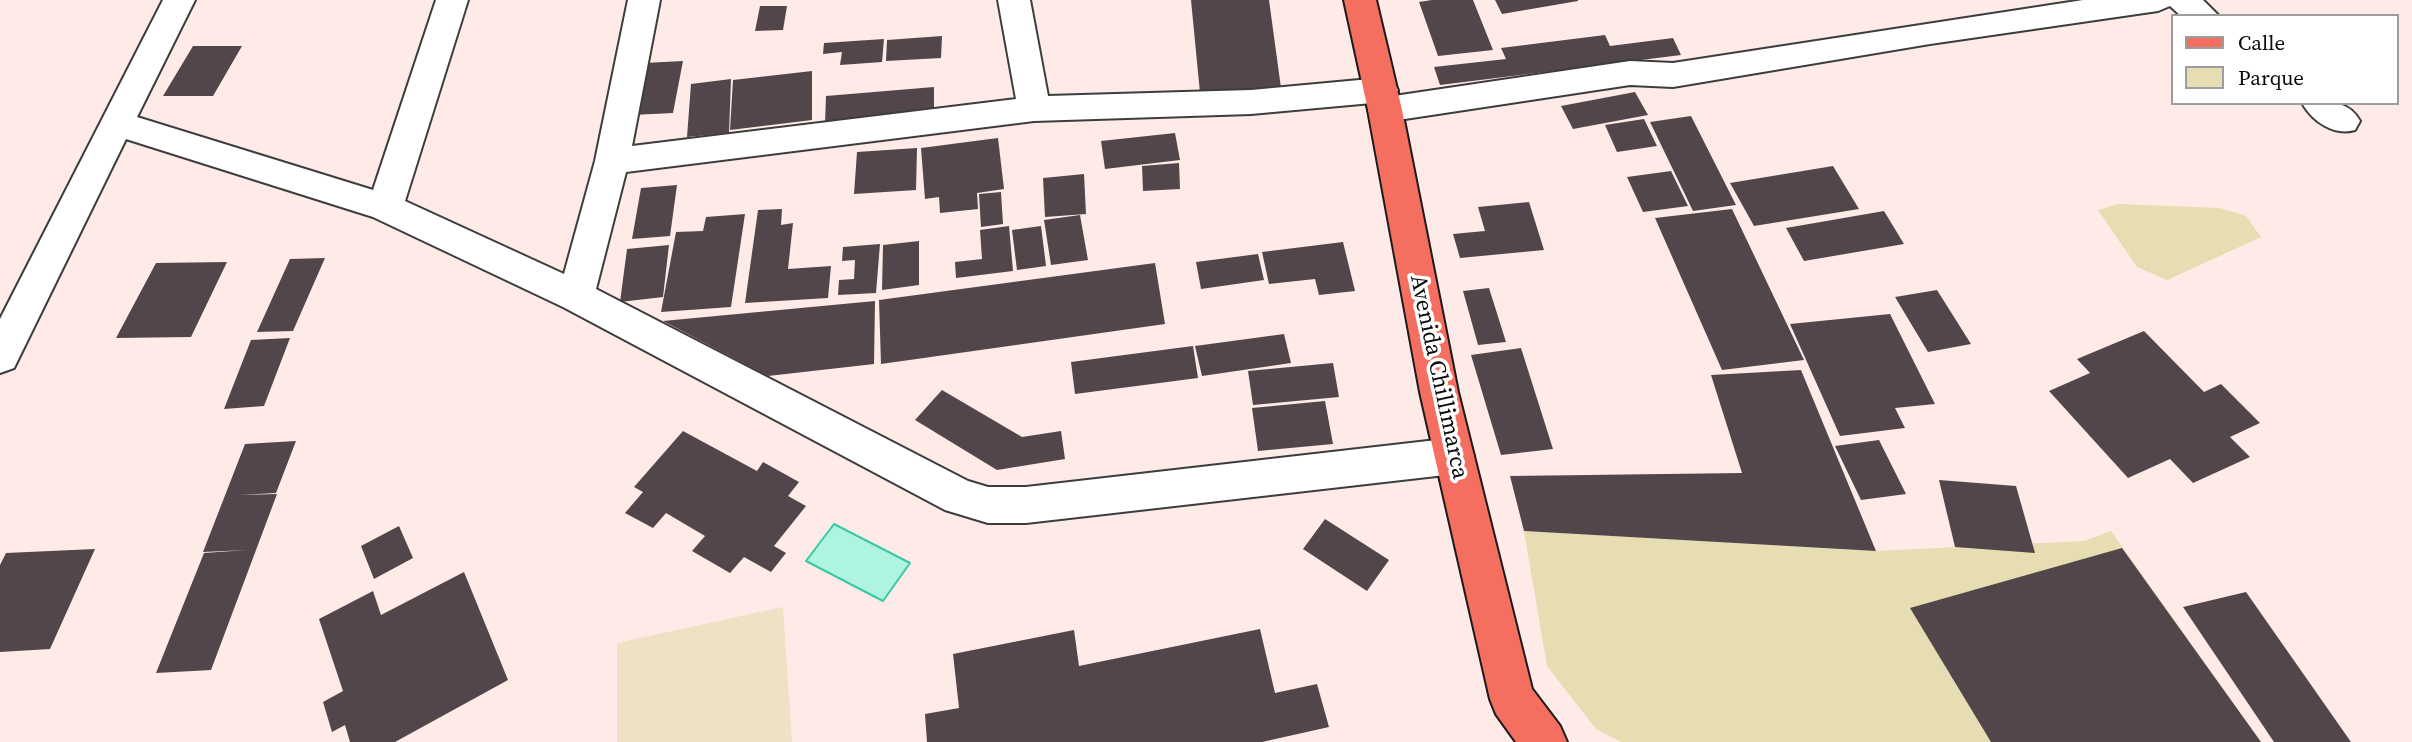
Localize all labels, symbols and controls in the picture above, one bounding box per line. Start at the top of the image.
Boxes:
legend [2170,14,2398,105]
text: Calle [2238,28,2285,57]
text: Parque [2238,63,2304,92]
street label: Avenida Chillimarca [1403,272,1473,482]

